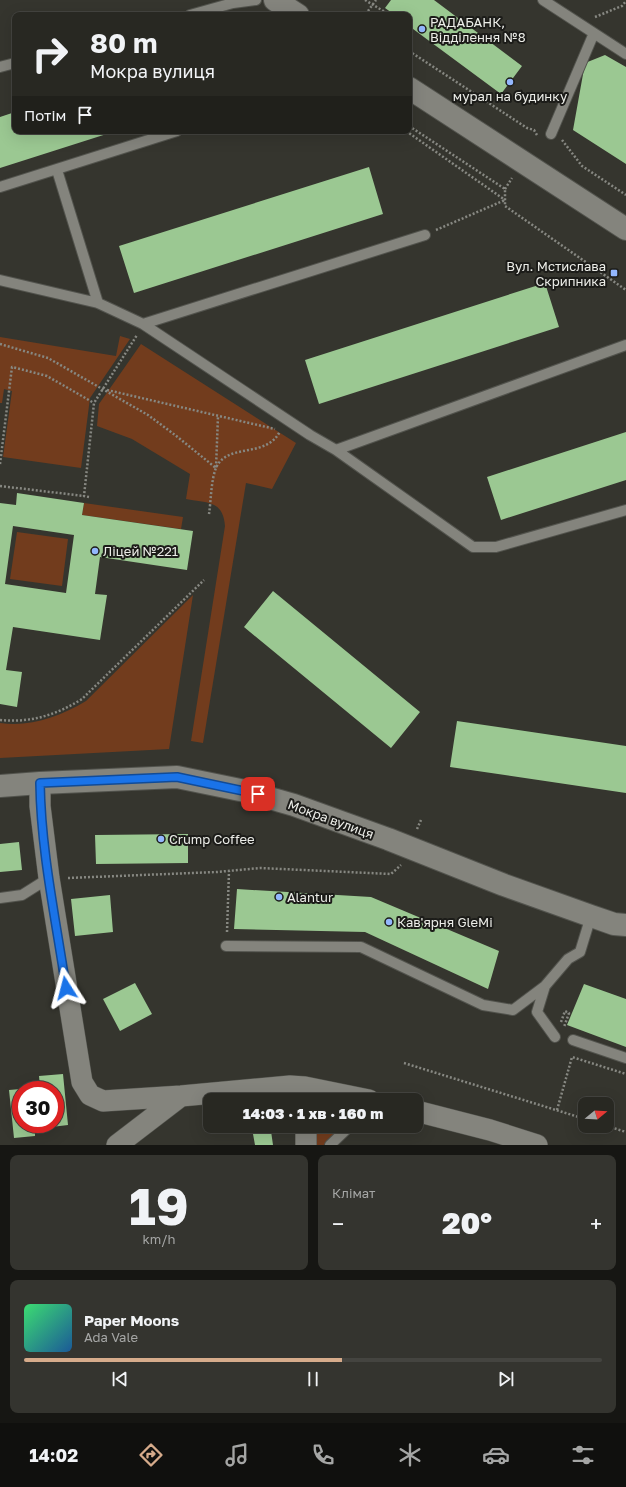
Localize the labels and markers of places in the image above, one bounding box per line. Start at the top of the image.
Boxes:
place label: РАДАБАНК, Відділення №8 [430,14,526,45]
marker: РАДАБАНК, Відділення №8 [417,24,427,34]
marker: мурал на будинку [505,77,515,87]
place label: мурал на будинку [453,88,568,104]
place label: Вул. Мстислава Скрипника [506,258,606,289]
marker: Вул. Мстислава Скрипника [609,268,619,278]
place label: Ліцей №221 [103,543,178,559]
marker: Ліцей №221 [90,546,100,556]
pin [241,777,275,811]
place label: Crump Coffee [169,831,255,847]
marker: Crump Coffee [156,834,166,844]
place label: Alantur [287,889,333,905]
marker: Alantur [274,892,284,902]
place label: Кав'ярня GleMi [397,914,493,930]
marker: Кав'ярня GleMi [384,917,394,927]

